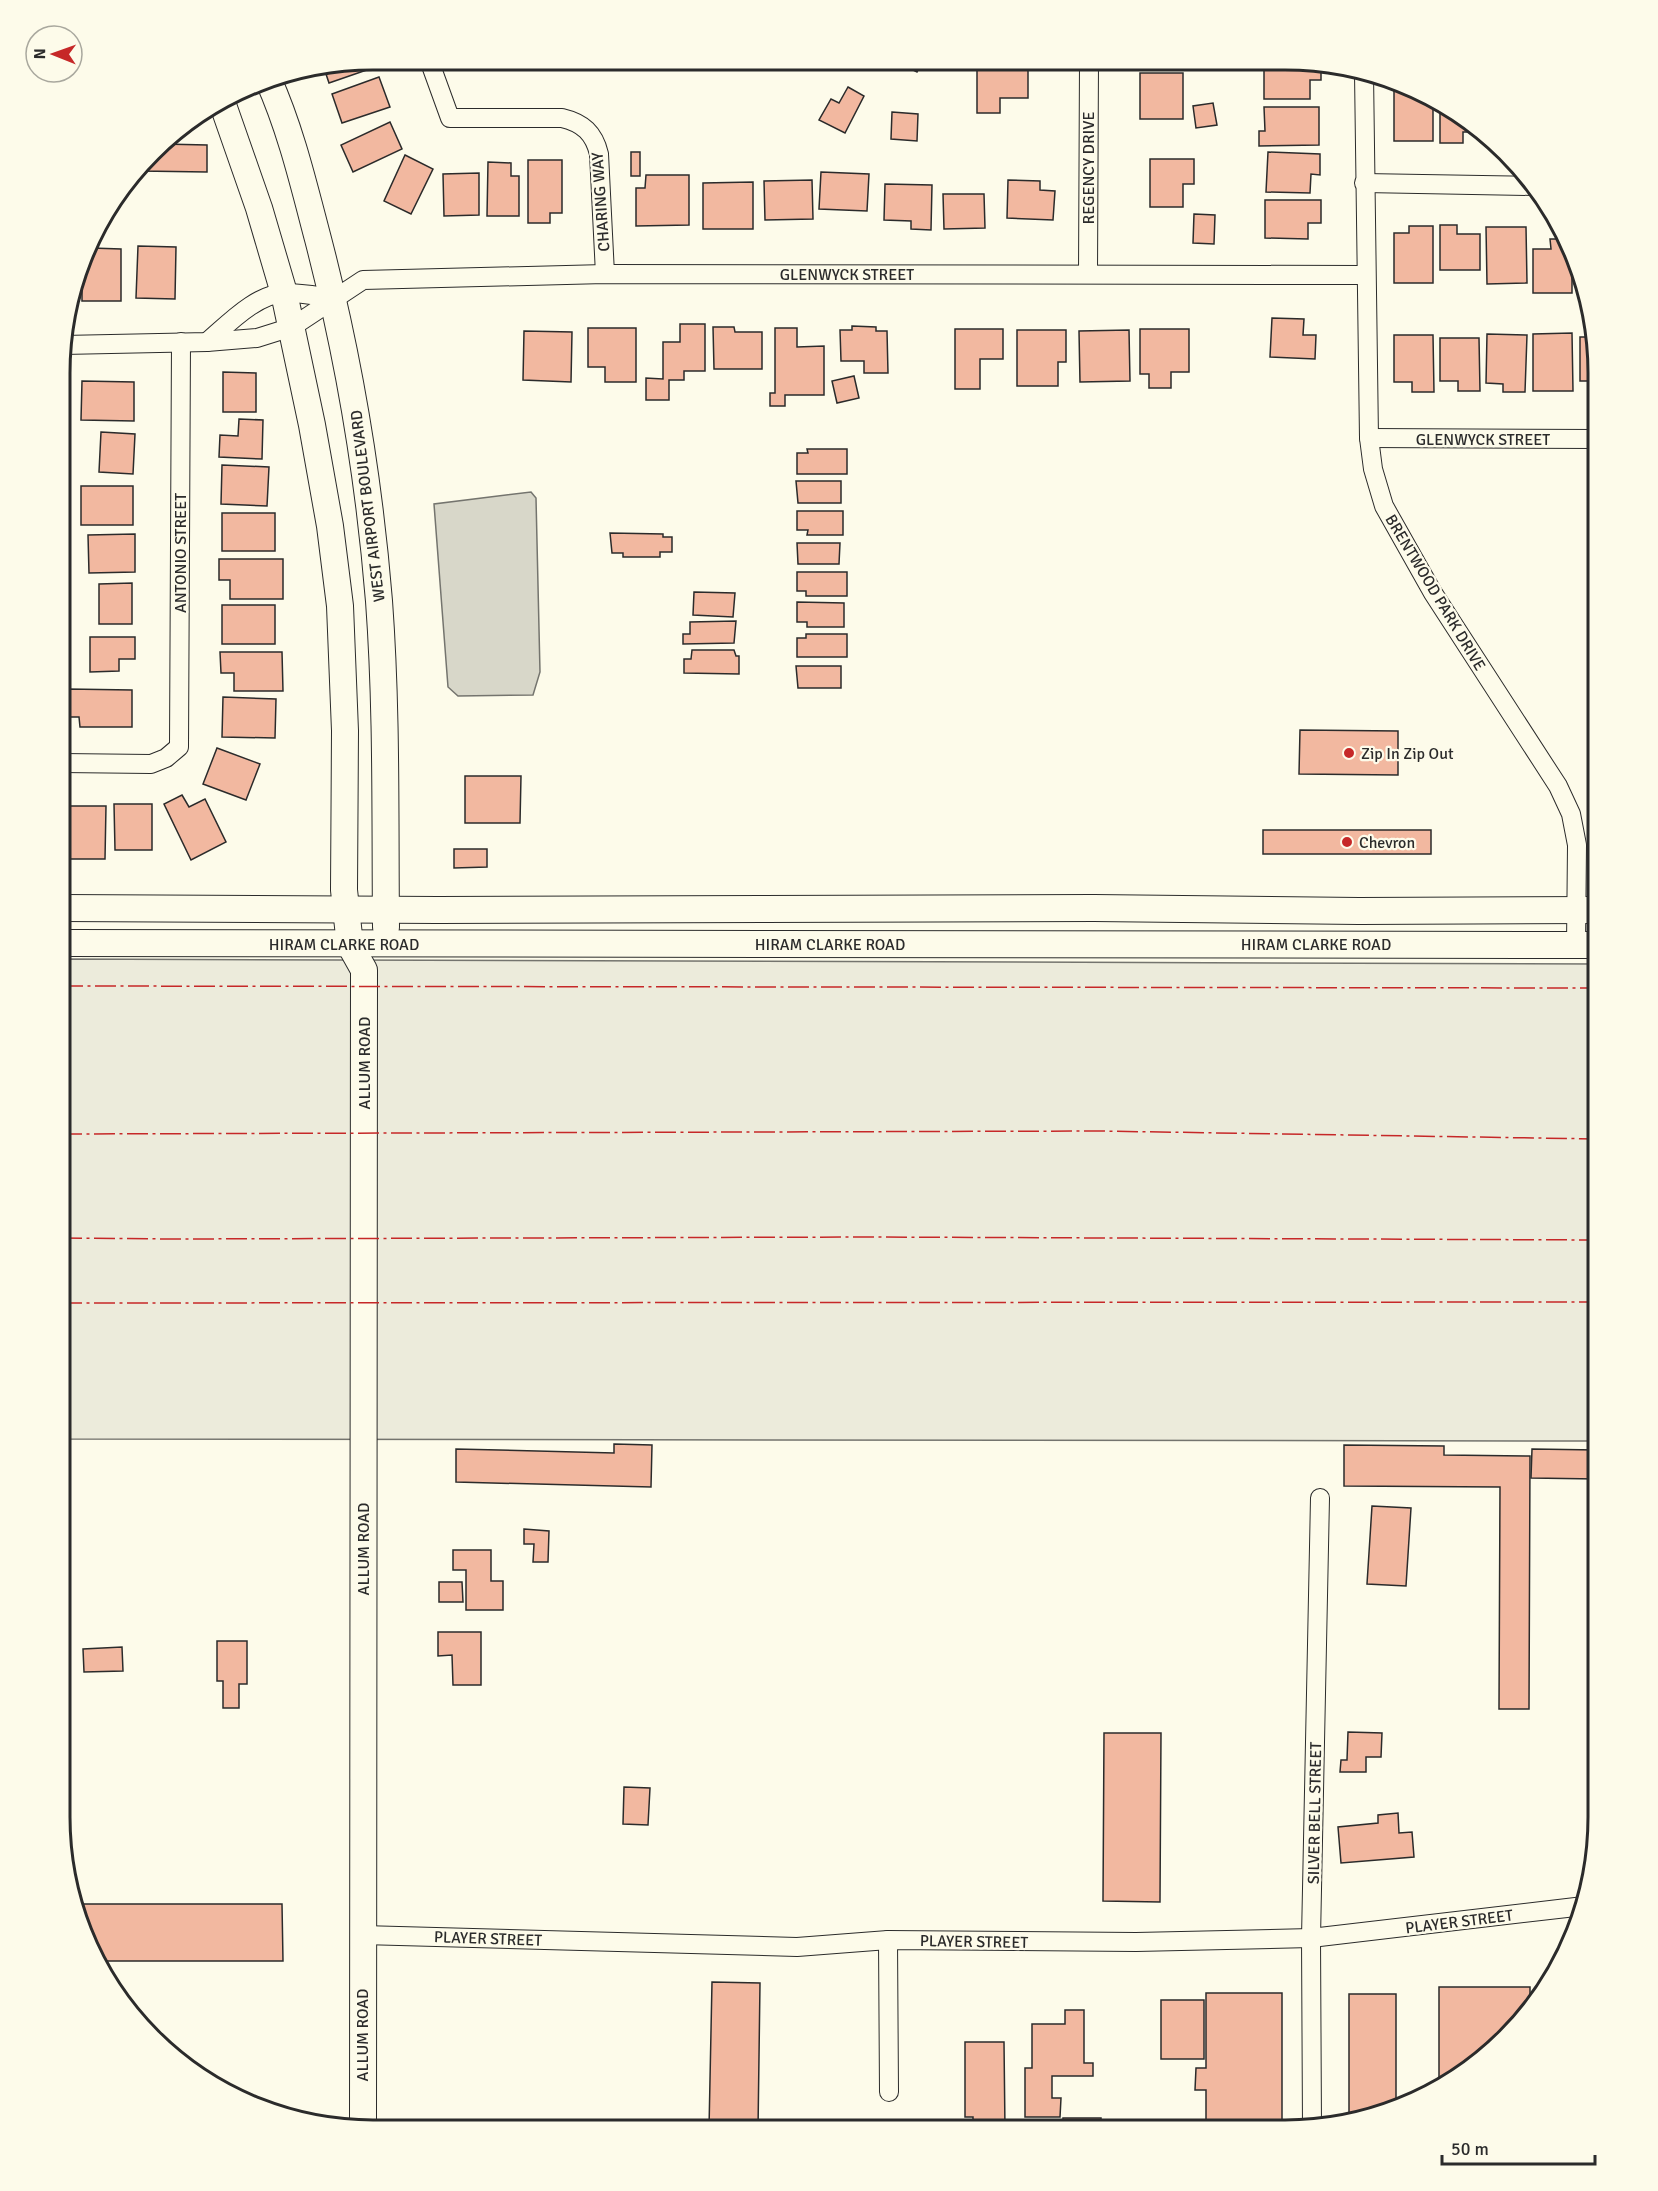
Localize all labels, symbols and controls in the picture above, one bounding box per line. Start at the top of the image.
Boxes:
north arrow [24,24,84,84]
text: N [30,48,50,59]
street label: REGENCY DRIVE [1079,112,1099,224]
street label: CHARING WAY [588,152,614,252]
street label: GLENWYCK STREET [780,265,914,285]
street label: WEST AIRPORT BOULEVARD [346,409,390,603]
street label: GLENWYCK STREET [1416,430,1550,450]
street label: ANTONIO STREET [171,493,191,613]
street label: BRENTWOOD PARK DRIVE [1380,511,1490,674]
place label: Zip In Zip Out [1361,744,1454,764]
marker: Zip In Zip Out [1342,746,1356,760]
place label: Chevron [1359,833,1415,853]
marker: Chevron [1340,835,1354,849]
street label: HIRAM CLARKE ROAD [269,935,419,955]
street label: HIRAM CLARKE ROAD [755,935,905,955]
street label: HIRAM CLARKE ROAD [1241,935,1391,955]
street label: ALLUM ROAD [355,1017,375,1109]
street label: ALLUM ROAD [354,1503,374,1595]
street label: SILVER BELL STREET [1304,1742,1326,1884]
street label: PLAYER STREET [1404,1905,1514,1939]
street label: PLAYER STREET [433,1927,543,1951]
street label: PLAYER STREET [920,1931,1028,1953]
street label: ALLUM ROAD [353,1989,373,2081]
scale bar [1442,2128,1595,2166]
text: 50 m [1451,2138,1489,2160]

